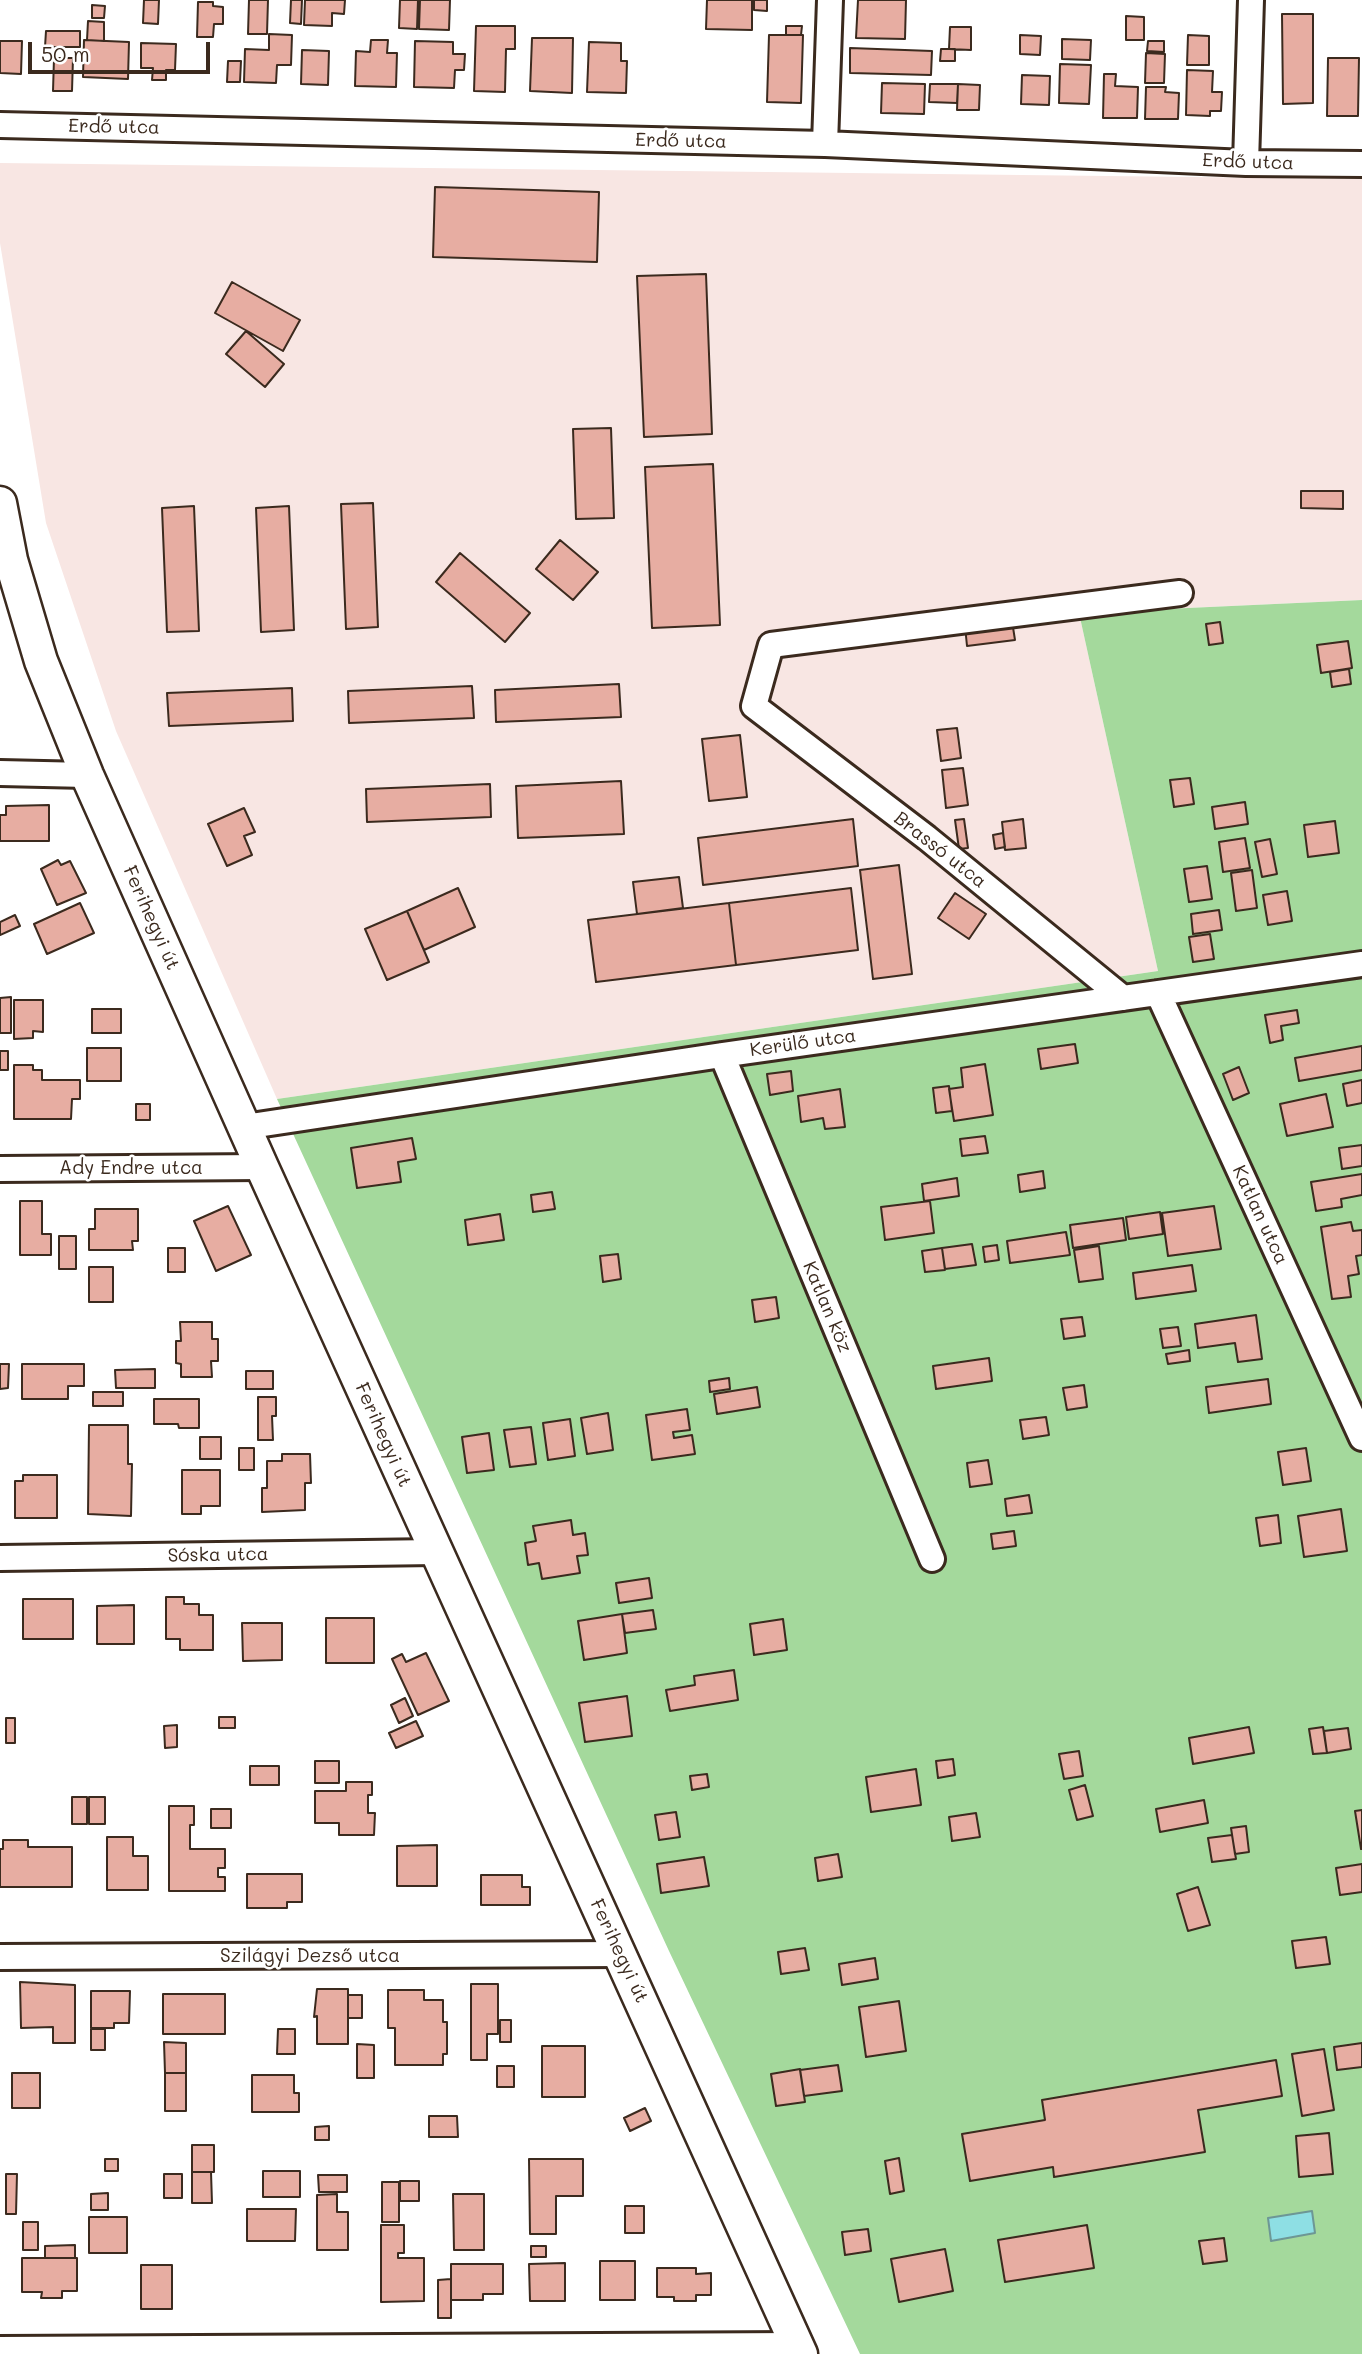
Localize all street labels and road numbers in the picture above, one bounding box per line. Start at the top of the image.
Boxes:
street label: Erdő utca [68,115,160,139]
street label: Erdő utca [635,129,727,153]
street label: Erdő utca [1202,149,1294,175]
street label: Brassó utca [889,807,991,893]
street label: Ferihegyi út [118,862,184,974]
street label: Kerülő utca [748,1024,858,1062]
street label: Ady Endre utca [59,1157,203,1179]
street label: Katlan utca [1227,1162,1293,1268]
street label: Katlan köz [798,1258,856,1356]
street label: Ferihegyi út [350,1379,416,1491]
street label: Sóska utca [167,1543,269,1567]
street label: Ferihegyi út [585,1896,653,2006]
street label: Szilágyi Dezső utca [220,1945,400,1967]

